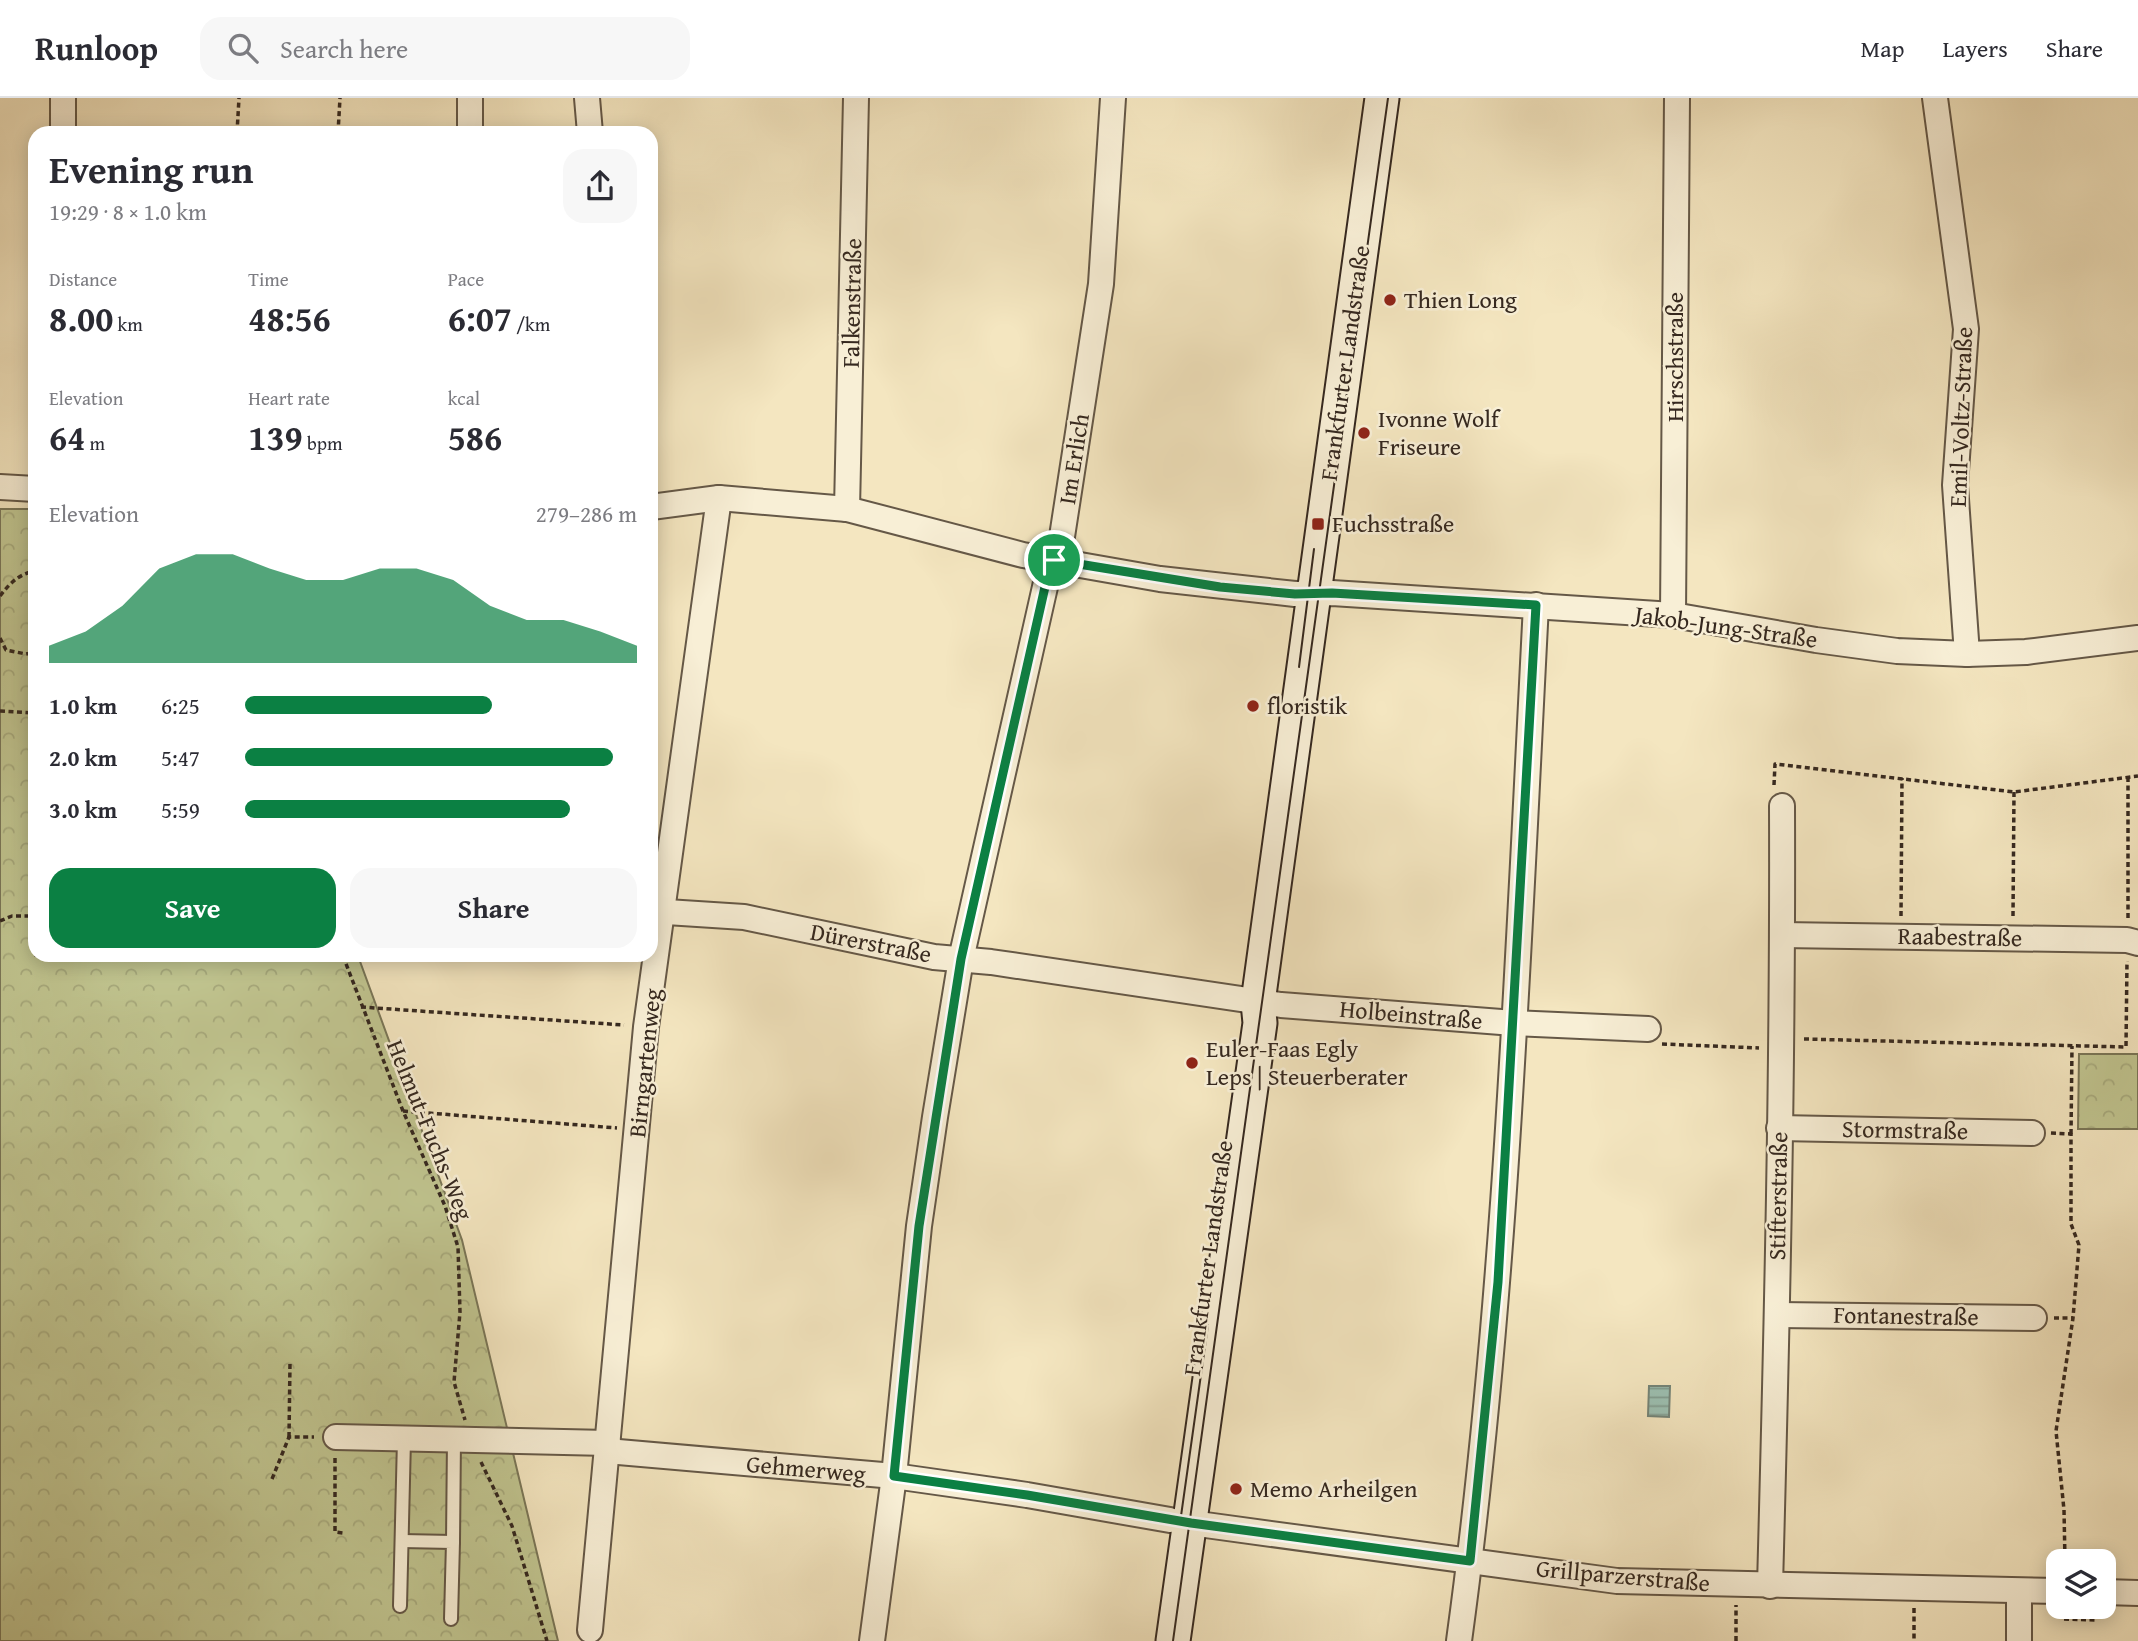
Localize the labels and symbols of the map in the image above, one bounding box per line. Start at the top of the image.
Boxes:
street label: Falkenstraße [833,238,870,368]
street label: Frankfurter Landstraße [1311,243,1378,483]
place label: Thien Long [1404,282,1517,317]
marker: Thien Long [1382,292,1398,308]
street label: Hirschstraße [1657,292,1692,422]
street label: Emil-Voltz-Straße [1940,326,1981,508]
place label: Ivonne Wolf Friseure [1378,401,1501,464]
street label: Im Erlich [1049,410,1098,507]
marker: Ivonne Wolf Friseure [1356,425,1372,441]
place label: Fuchsstraße [1332,506,1454,541]
marker: Fuchsstraße [1310,516,1326,532]
pin [1024,530,1084,590]
street label: Jakob-Jung-Straße [1629,596,1820,657]
place label: floristik [1267,688,1348,723]
marker: floristik [1245,698,1261,714]
street label: Dürerstraße [808,914,935,971]
street label: Raabestraße [1897,918,2023,955]
street label: Birngartenweg [619,987,670,1139]
street label: Holbeinstraße [1338,991,1484,1038]
place label: Euler-Faas Egly Leps | Steuerberater [1206,1031,1408,1094]
street label: Helmut-Fuchs-Weg [378,1034,483,1225]
marker: Euler-Faas Egly Leps | Steuerberater [1184,1055,1200,1071]
street label: Stormstraße [1842,1111,1968,1148]
street label: Stifterstraße [1759,1131,1796,1261]
street label: Frankfurter Landstraße [1174,1138,1241,1378]
street label: Fontanestraße [1833,1297,1979,1334]
street label: Gehmerweg [745,1446,867,1491]
place label: Memo Arheilgen [1250,1471,1418,1506]
marker: Memo Arheilgen [1228,1481,1244,1497]
street label: Grillparzerstraße [1535,1550,1711,1601]

